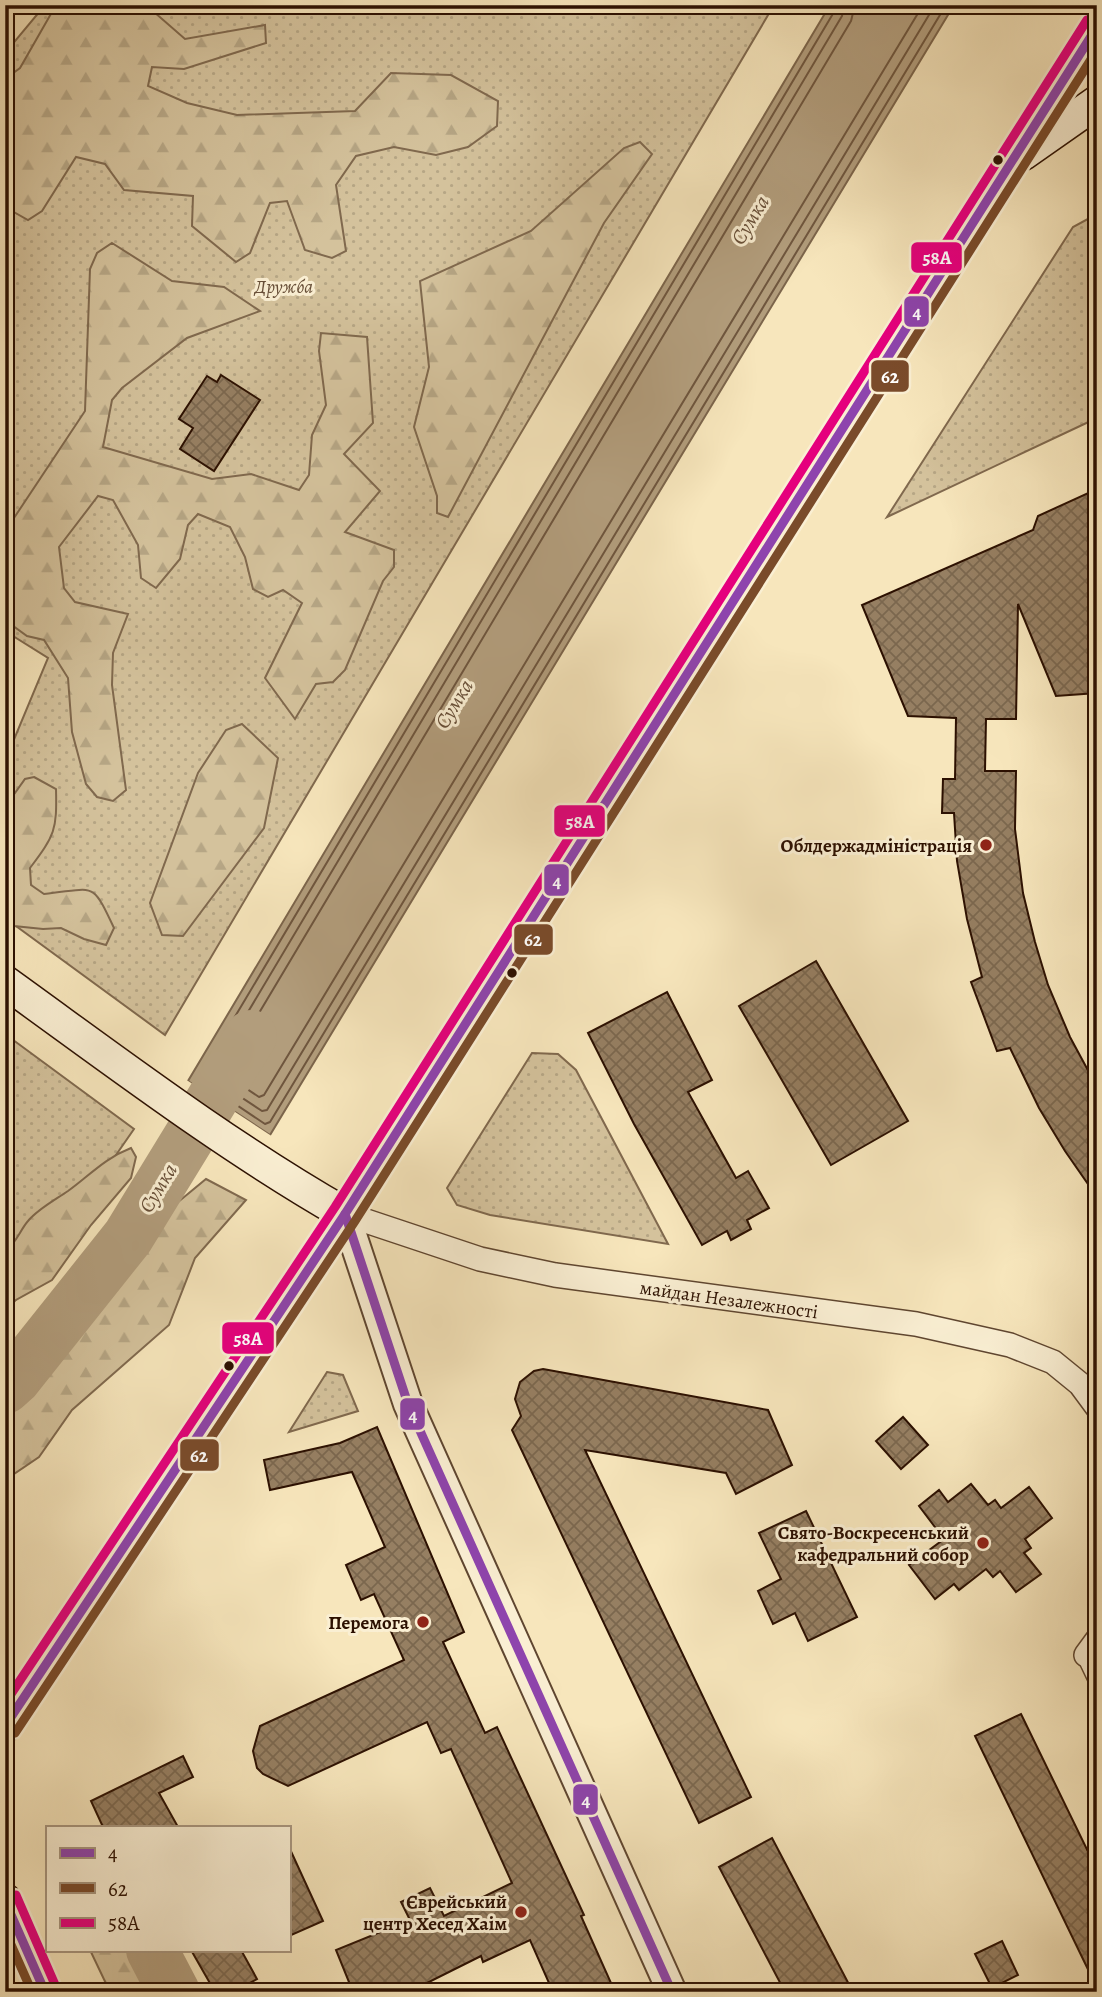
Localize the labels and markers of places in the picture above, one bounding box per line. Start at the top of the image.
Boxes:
unlabelled marker [991,153,1005,167]
place label: Облдержадміністрація [781,833,972,859]
marker: Облдержадміністрація [978,837,994,853]
unlabelled marker [505,966,519,980]
unlabelled marker [222,1359,236,1373]
place label: Свято-Воскресенський кафедральний собор [778,1520,969,1568]
marker: Свято-Воскресенський кафедральний собор [975,1535,991,1551]
place label: Перемога [328,1610,410,1636]
marker: Перемога [415,1614,431,1630]
place label: Єврейський центр Хесед Хаім [363,1889,507,1937]
marker: Єврейський центр Хесед Хаім [513,1904,529,1920]

